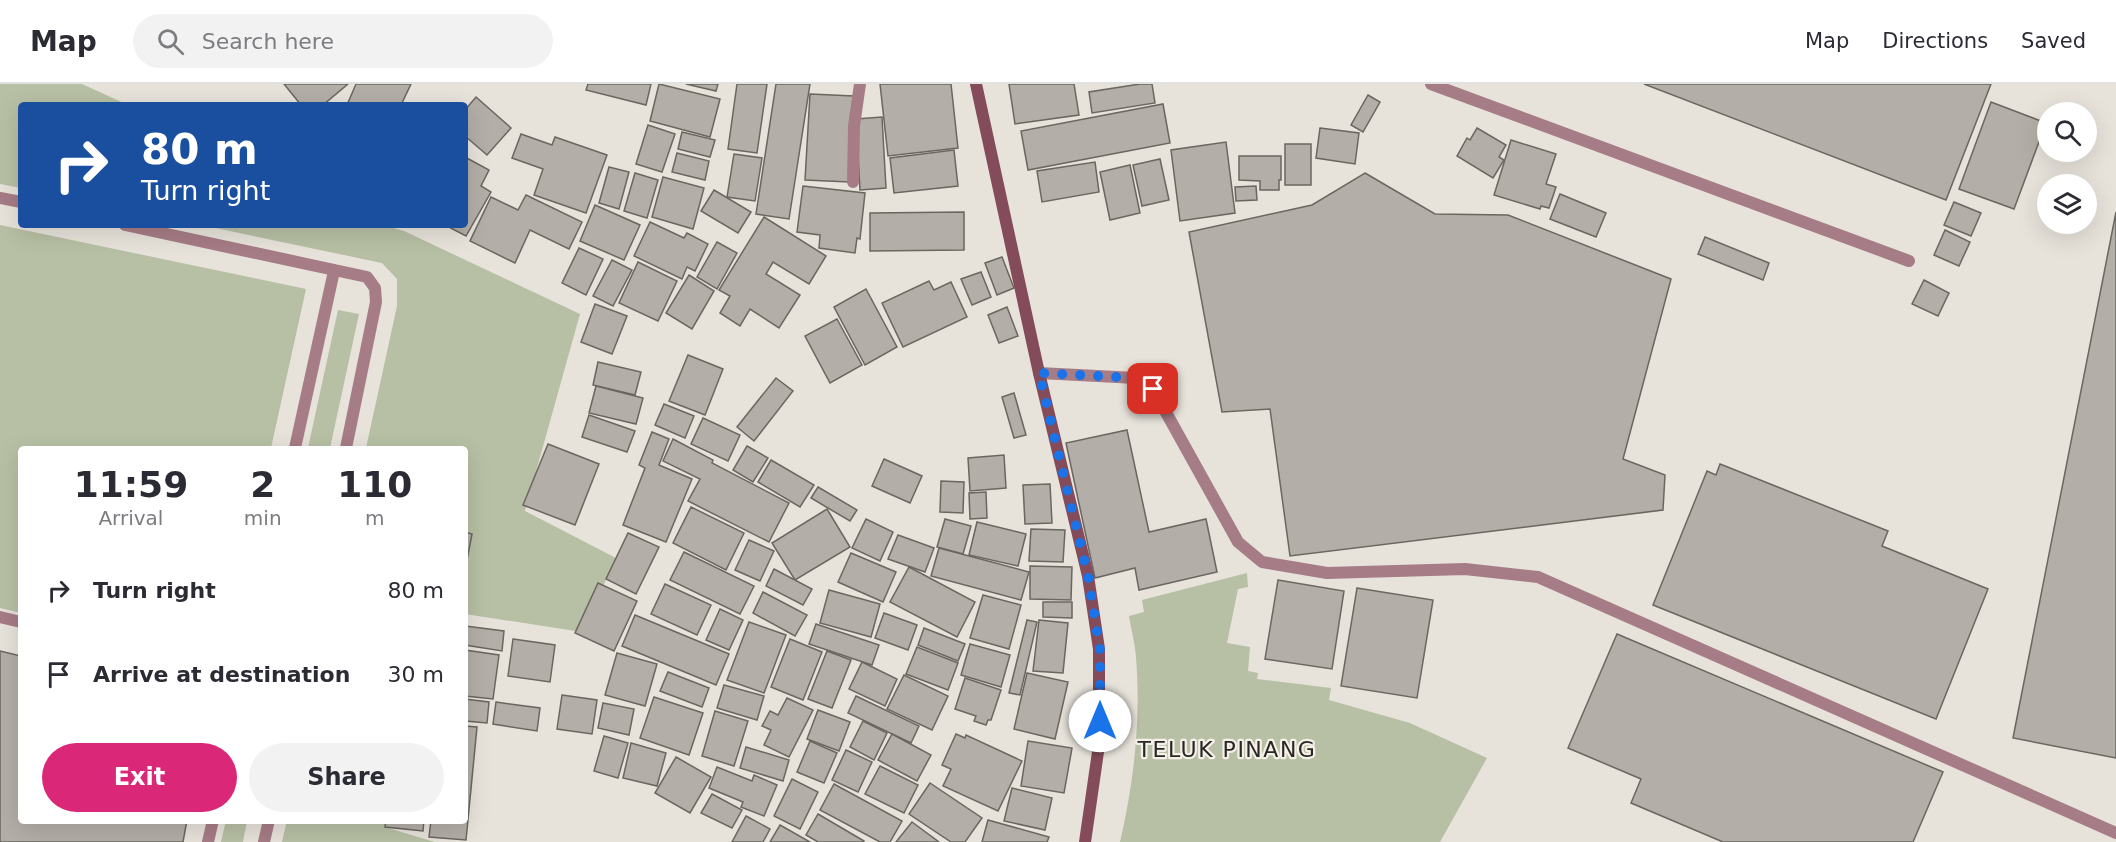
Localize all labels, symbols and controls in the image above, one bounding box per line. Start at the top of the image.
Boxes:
search box [133,14,553,68]
text: Map [30,25,97,58]
icon: search [154,25,187,58]
text: Search here [202,29,334,54]
text: Map [1805,29,1849,53]
text: Directions [1882,29,1988,53]
text: Saved [2021,29,2086,53]
map controls [2037,102,2097,234]
button: search [2037,102,2097,162]
text: 80 m [141,125,258,174]
icon: right [42,126,120,204]
button: layers [2037,174,2097,234]
text: Turn right [141,175,270,206]
pin [1127,363,1178,414]
icon: arrive [1136,372,1169,405]
text: 11:59 [74,464,188,505]
text: 2 [250,464,275,505]
text: 110 [337,464,412,505]
text: Arrival [98,506,163,530]
text: min [244,506,282,530]
text: m [365,506,385,530]
icon: right [42,574,75,607]
text: Turn right [93,578,216,603]
text: 80 m [388,578,444,603]
icon: arrive [42,658,75,691]
text: Arrive at destination [93,662,350,687]
text: 30 m [388,662,444,687]
position arrow [1068,689,1132,753]
district label: TELUK PINANG [1137,737,1316,762]
button: Exit [42,743,237,812]
button: Share [249,743,444,812]

